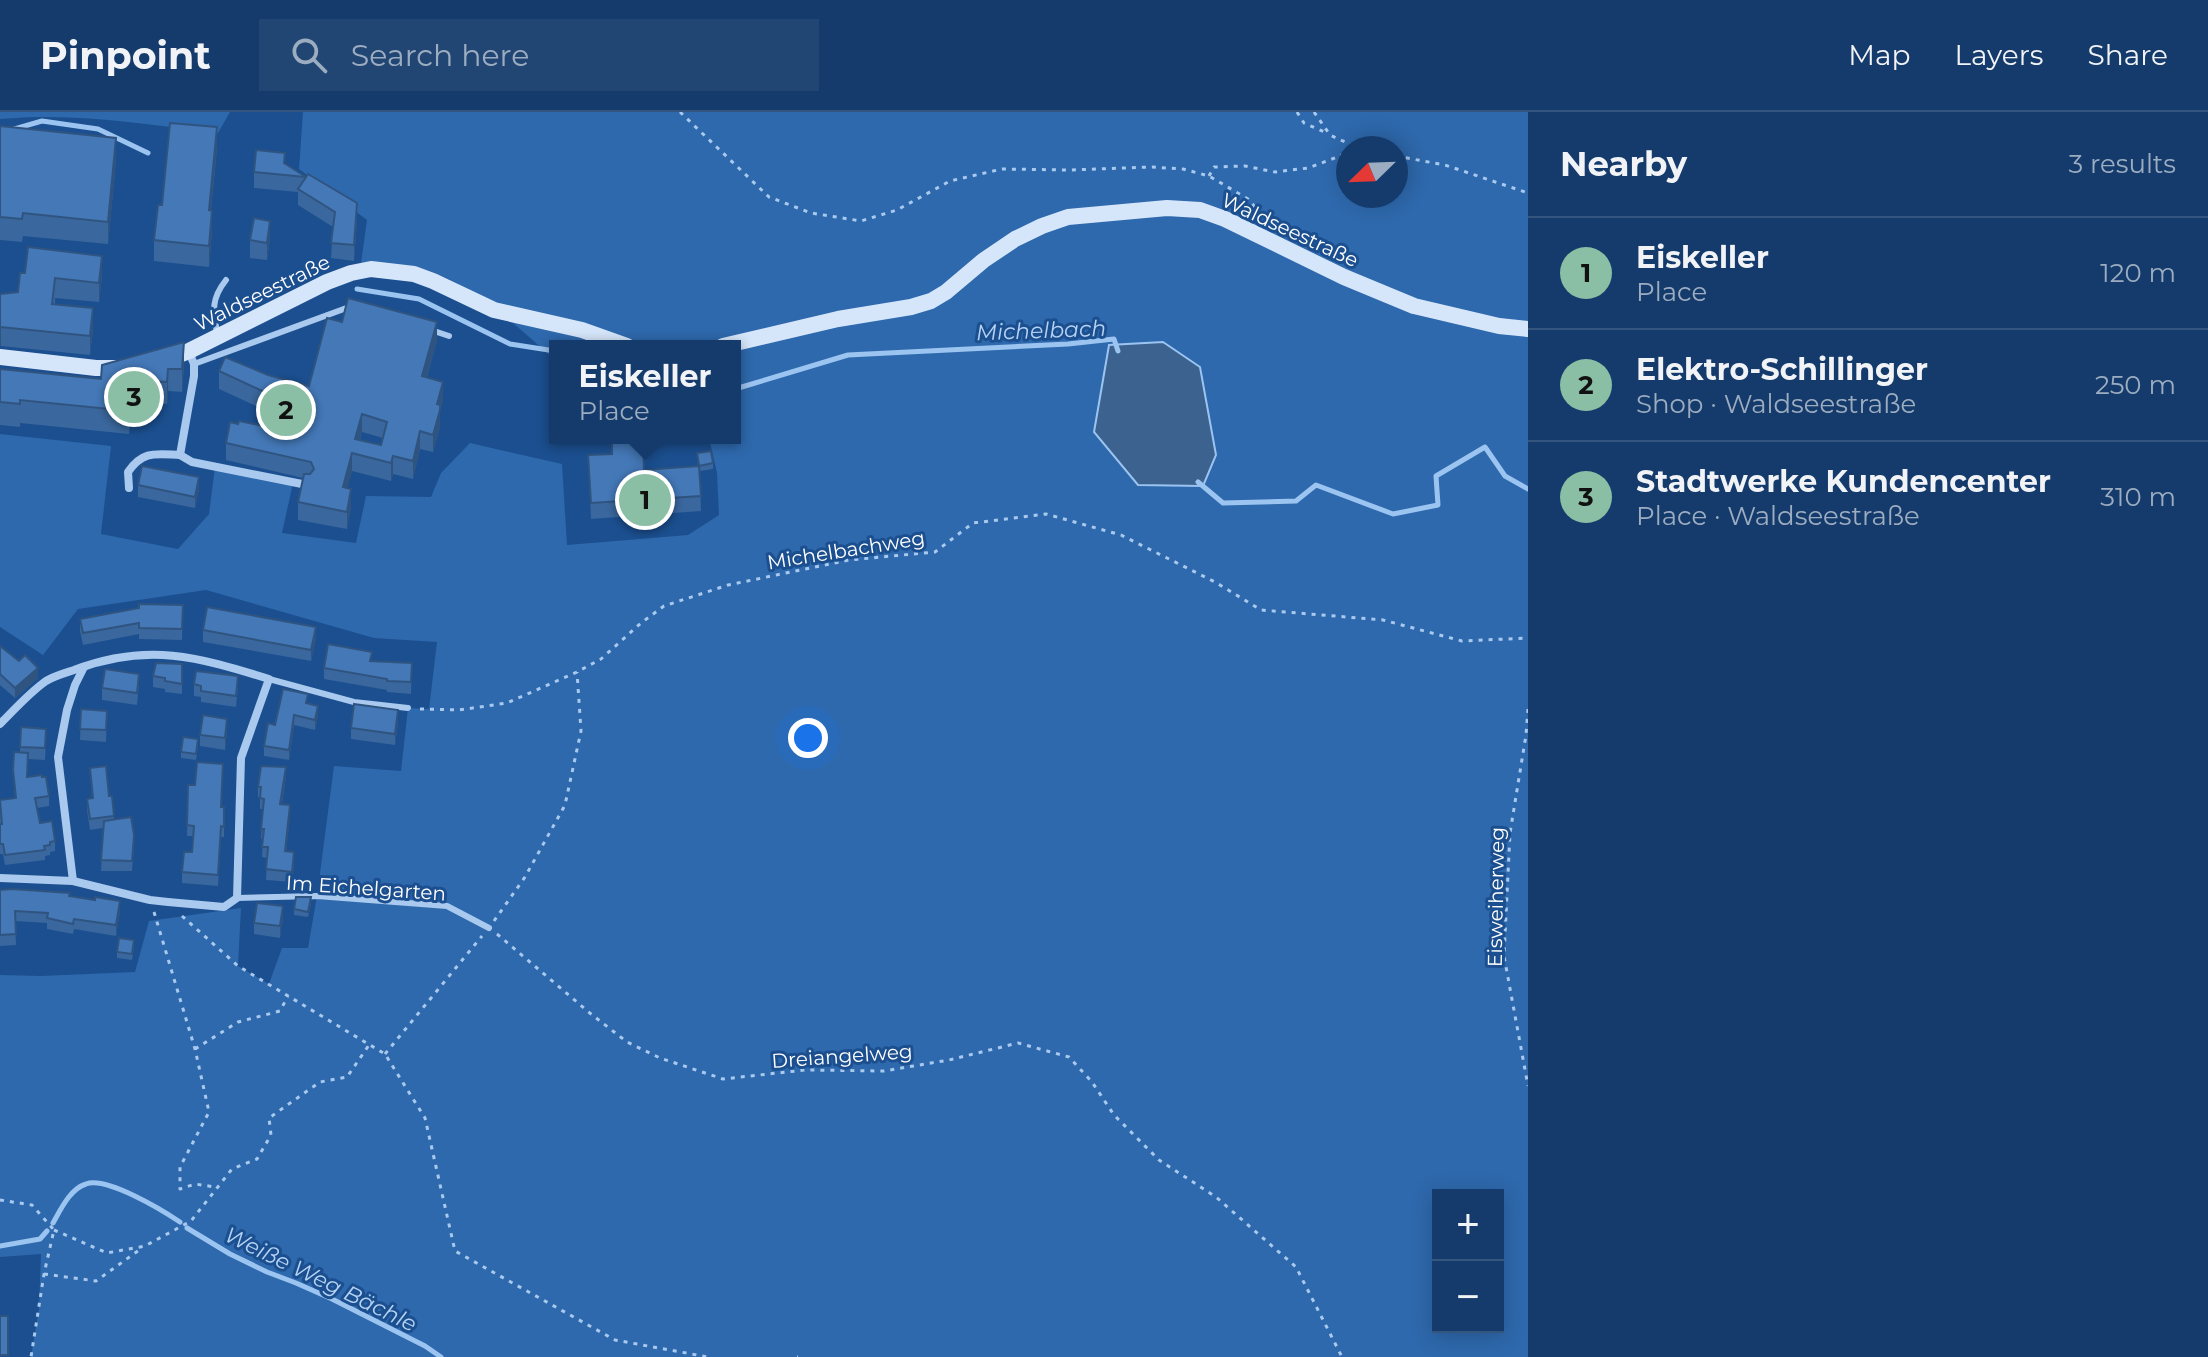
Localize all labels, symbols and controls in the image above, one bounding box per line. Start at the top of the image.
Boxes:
search box [259,19,819,91]
text: Pinpoint [40,32,211,79]
icon: search [287,33,331,77]
text: Search here [351,37,529,74]
text: Map [1848,38,1911,72]
text: Layers [1955,38,2044,72]
text: Share [2088,38,2168,72]
north arrow [1336,136,1408,208]
text: Nearby [1560,143,1687,185]
text: 3 results [2069,148,2176,180]
street label: Waldseestraße [1218,188,1362,272]
text: Eiskeller [1636,239,1769,276]
street label: Waldseestraße [190,250,334,336]
text: 1 [1581,257,1591,289]
text: 120 m [2100,257,2176,289]
text: Place [1636,276,1707,308]
water label: Michelbach [976,315,1107,346]
popup [549,340,741,444]
text: Elektro-Schillinger [1636,351,1928,388]
text: Eiskeller [579,358,711,395]
pin: 3 [108,367,160,427]
text: 2 [1578,369,1594,401]
text: 250 m [2095,369,2176,401]
pin: 2 [260,380,312,440]
text: Shop · Waldseestraße [1636,388,1916,420]
text: Place [579,395,650,427]
text: Stadtwerke Kundencenter [1636,463,2051,500]
pin: 1 [619,470,671,530]
text: 3 [1578,481,1594,513]
text: 310 m [2100,481,2176,513]
text: Place · Waldseestraße [1636,500,1920,532]
street label: Michelbachweg [765,526,927,574]
your location [788,718,828,758]
street label: Eisweiherweg [1483,827,1509,967]
street label: Im Eichelgarten [285,870,447,906]
street label: Dreiangelweg [771,1039,913,1073]
map controls [1432,1189,1504,1333]
button: + [1432,1189,1504,1261]
water label: Weiße Weg Bächle [220,1221,421,1338]
button: − [1432,1261,1504,1333]

